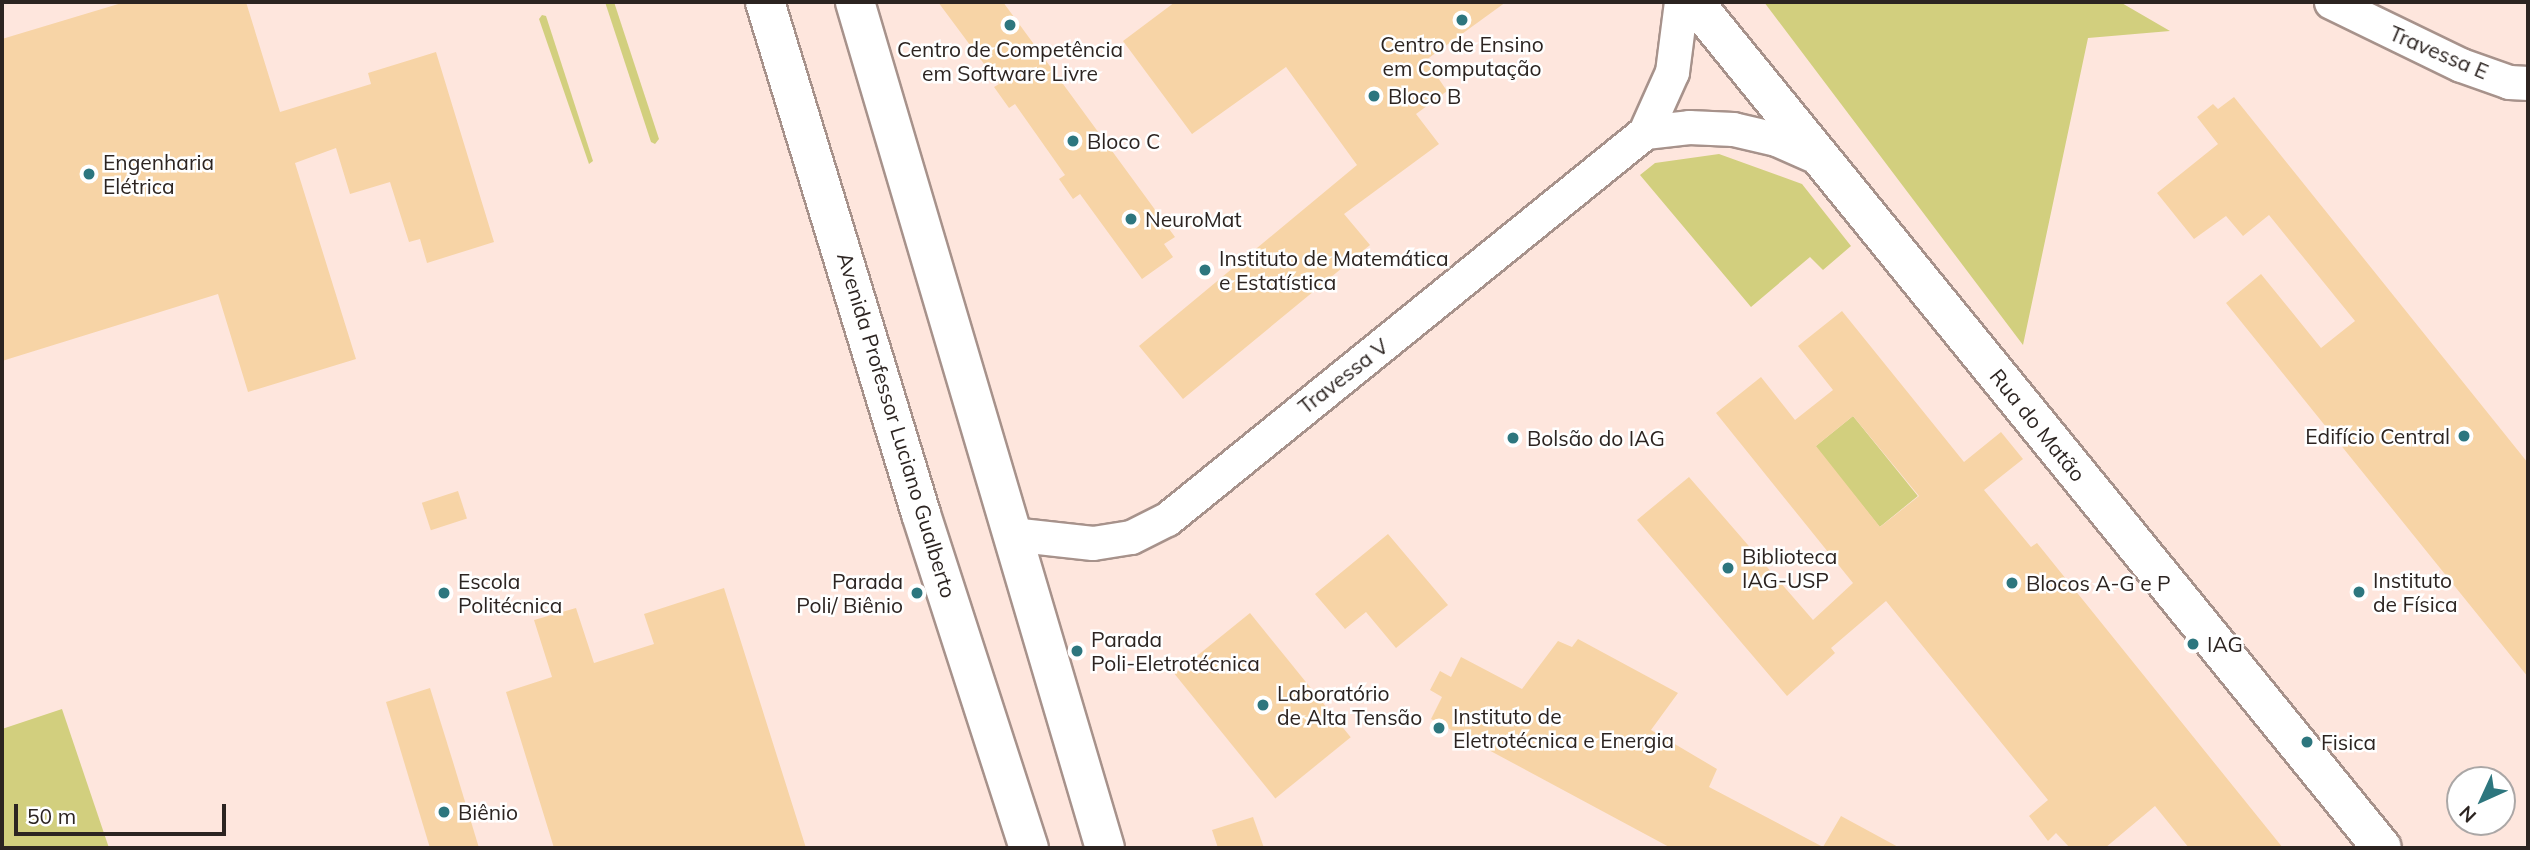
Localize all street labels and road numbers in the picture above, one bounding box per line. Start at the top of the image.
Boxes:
street label: Travessa E [2386,20,2492,84]
street label: Avenida Professor Luciano Gualberto [832,249,962,601]
street label: Travessa V [1293,333,1393,419]
street label: Rua do Matão [1985,364,2091,486]

